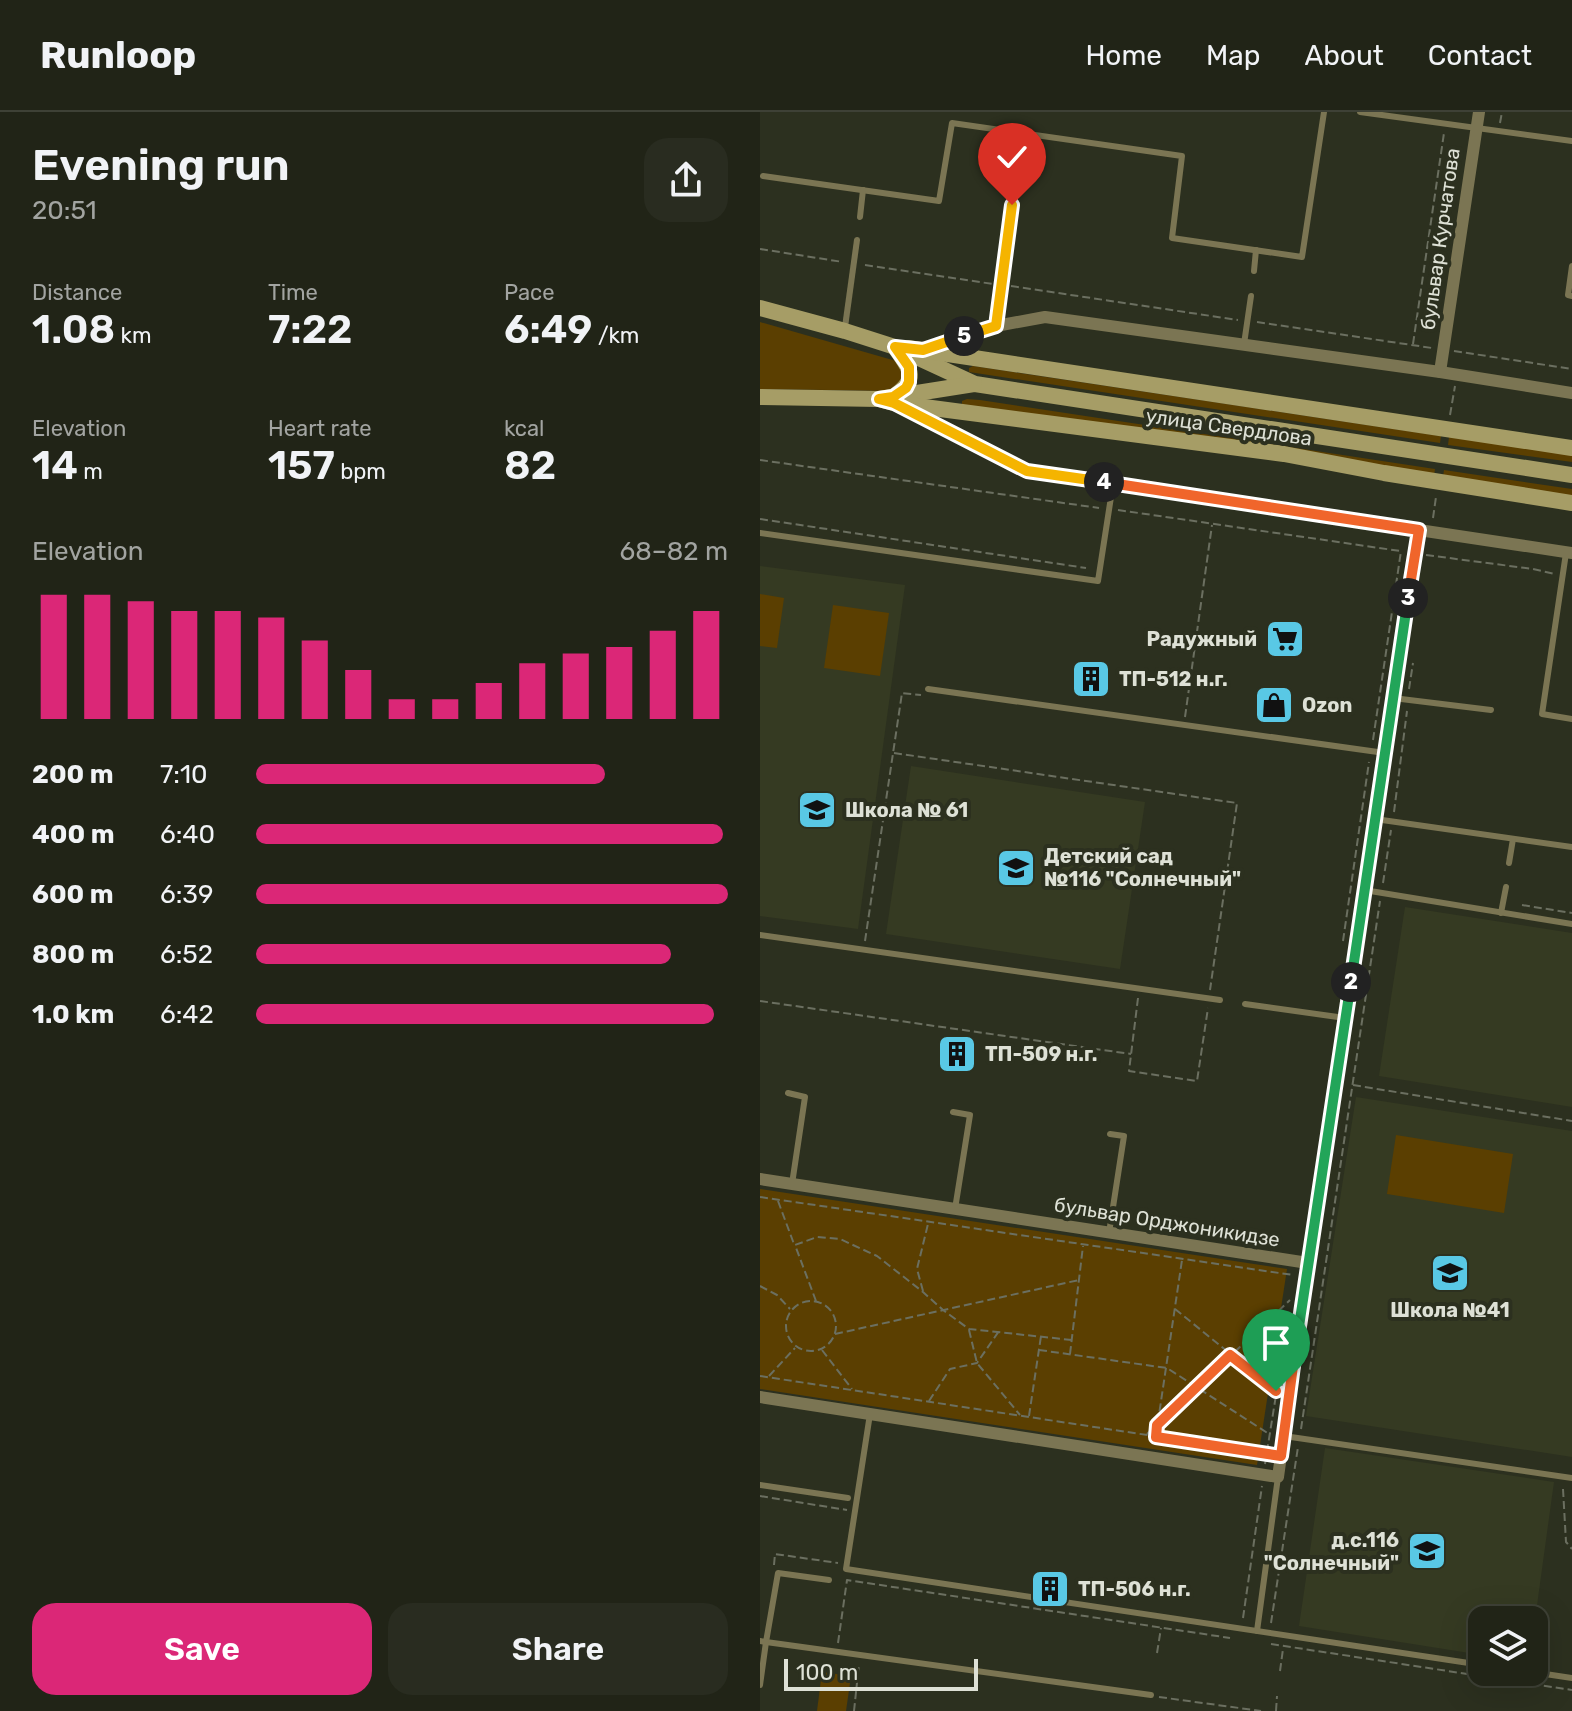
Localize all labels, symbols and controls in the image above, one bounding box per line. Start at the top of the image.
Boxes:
text: Runloop [40,32,196,78]
text: Home [1085,39,1162,72]
text: Map [1206,39,1260,72]
text: About [1304,39,1384,72]
text: Contact [1428,39,1532,72]
pin [978,123,1046,205]
icon: check [990,135,1034,179]
button: share [644,138,728,222]
text: Evening run [32,139,290,191]
street label: бульвар Курчатова [1415,147,1465,331]
text: 20:51 [32,195,97,226]
text: Distance [32,279,122,306]
text: Time [268,279,318,306]
text: Pace [504,279,555,306]
text: 1.08 [32,306,115,353]
text: 7:22 [268,306,352,353]
text: 6:49 [504,306,593,353]
pin: 5 [944,316,984,356]
text: km [115,322,152,349]
text: /km [593,322,639,349]
text: 5 [957,322,971,349]
street label: улица Свердлова [1144,403,1314,451]
text: Elevation [32,415,126,442]
text: Heart rate [268,415,372,442]
text: kcal [504,415,544,442]
text: 14 [32,442,78,489]
text: 157 [268,442,335,489]
text: 82 [504,442,556,489]
text: m [78,458,103,485]
text: bpm [335,458,386,485]
pin: 4 [1084,462,1124,502]
text: 4 [1096,468,1112,495]
text: Elevation [32,536,143,567]
text: 68–82 m [620,536,728,567]
pin: 3 [1388,578,1428,618]
text: 3 [1401,584,1415,611]
supermarket icon: Радужный [1264,618,1306,660]
place label: Радужный [1146,627,1257,651]
building icon: ТП-512 н.г. [1070,658,1112,700]
place label: ТП-512 н.г. [1119,667,1228,691]
shop icon: Ozon [1253,684,1295,726]
place label: Ozon [1302,693,1352,717]
text: 200 m [32,759,114,790]
text: 7:10 [160,759,208,790]
school or university icon: Школа № 61 [796,789,838,831]
place label: Школа № 61 [845,798,968,822]
text: 400 m [32,819,114,850]
text: 6:40 [160,819,215,850]
place label: Детский сад №116 "Солнечный" [1044,844,1241,891]
school or university icon: Детский сад №116 "Солнечный" [995,847,1037,889]
text: 600 m [32,879,114,910]
text: 6:39 [160,879,213,910]
text: 800 m [32,939,114,970]
text: 6:52 [160,939,213,970]
pin: 2 [1331,962,1371,1002]
text: 2 [1344,968,1358,995]
text: 1.0 km [32,999,114,1030]
text: 6:42 [160,999,214,1030]
building icon: ТП-509 н.г. [936,1033,978,1075]
place label: ТП-509 н.г. [985,1042,1097,1066]
street label: бульвар Орджоникидзе [1052,1192,1282,1252]
school or university icon: Школа №41 [1429,1252,1471,1294]
place label: Школа №41 [1390,1298,1510,1322]
pin [1242,1309,1310,1391]
icon: arrive [1254,1321,1298,1365]
place label: д.с.116 "Солнечный" [1264,1528,1399,1575]
school or university icon: д.с.116 "Солнечный" [1406,1530,1448,1572]
building icon: ТП-506 н.г. [1029,1568,1071,1610]
place label: ТП-506 н.г. [1078,1577,1191,1601]
button: Save [32,1603,372,1695]
button: Share [388,1603,728,1695]
map controls [1468,1606,1548,1686]
button: layers [1468,1606,1548,1686]
scale bar [784,1655,978,1691]
text: 100 m [796,1659,858,1686]

